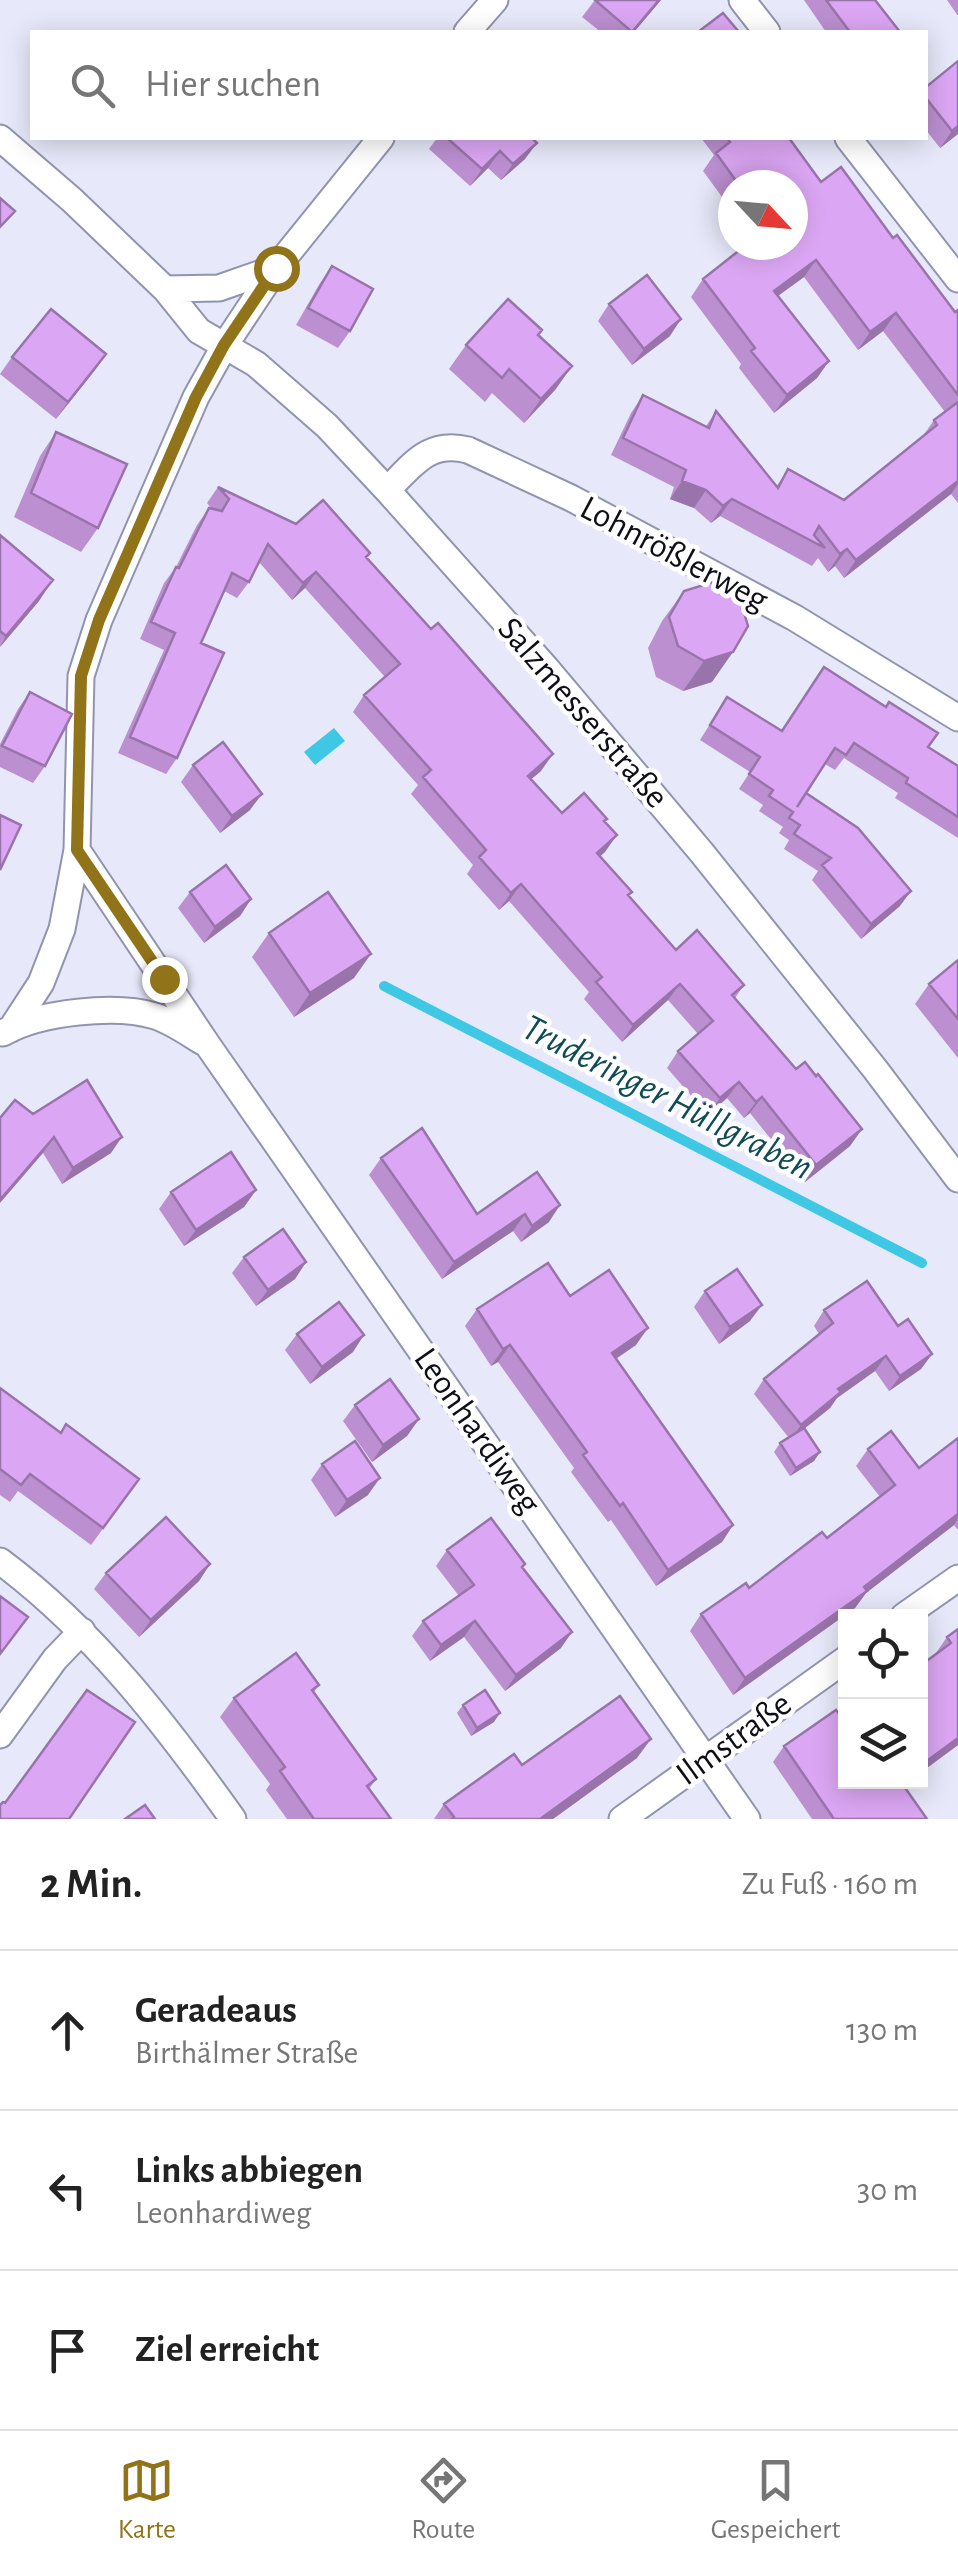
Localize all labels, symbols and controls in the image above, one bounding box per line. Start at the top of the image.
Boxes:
search box [30,30,928,140]
icon: search [65,58,120,113]
text: Hier suchen [145,66,321,104]
north arrow [718,170,808,260]
route start [254,246,300,292]
street label: Lohnrößlerweg [575,490,773,618]
street label: Salzmesserstraße [491,611,675,815]
route end [142,957,188,1003]
water label: Truderinger Hüllgraben [516,1008,818,1188]
street label: Leonhardiweg [407,1342,547,1520]
map controls [838,1609,928,1789]
button: locate [838,1609,928,1699]
street label: Ilmstraße [670,1686,798,1792]
button: layers [838,1699,928,1789]
text: 2 Min. [40,1863,142,1905]
text: Zu Fuß · 160 m [742,1868,918,1900]
text: Geradeaus [135,1992,297,2030]
icon: ahead [40,2003,95,2058]
text: 130 m [846,2014,918,2046]
text: Birthälmer Straße [135,2037,358,2069]
text: Links abbiegen [135,2152,363,2190]
icon: left [40,2163,95,2218]
text: 30 m [857,2174,918,2206]
text: Leonhardiweg [135,2197,311,2229]
icon: arrive [40,2323,95,2378]
text: Ziel erreicht [135,2331,319,2369]
tab: Karte [118,2453,176,2547]
tab: Route [411,2453,475,2547]
tab: Gespeichert [711,2453,840,2547]

